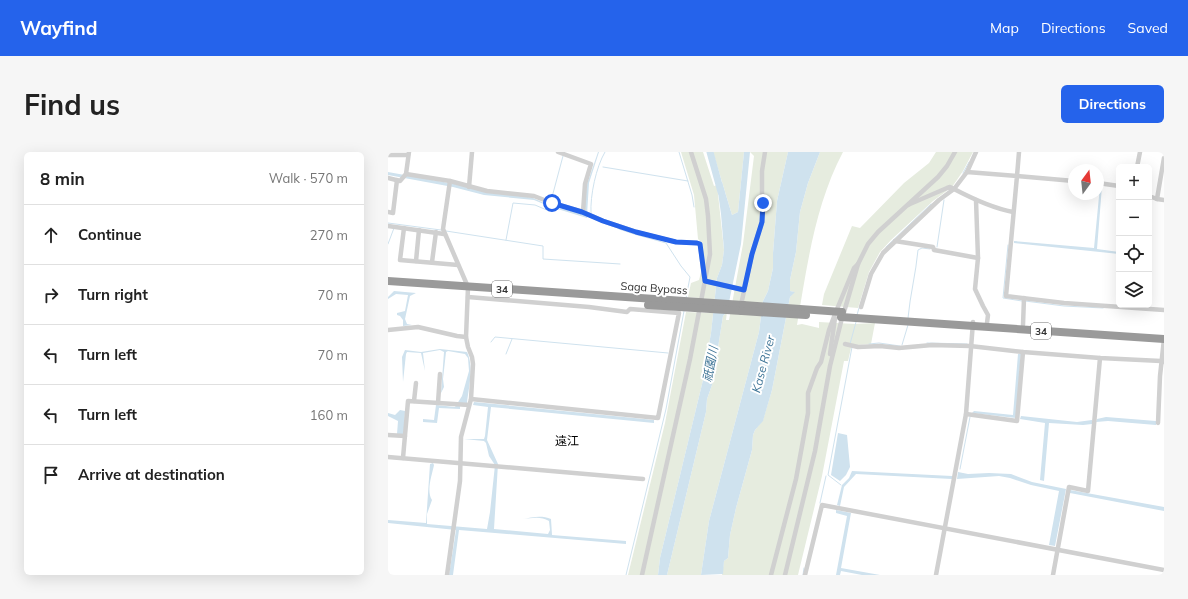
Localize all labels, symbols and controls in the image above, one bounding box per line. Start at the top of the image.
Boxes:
text: Wayfind [20,16,97,40]
text: Map [990,19,1019,37]
text: Directions [1041,19,1106,37]
text: Saved [1128,19,1168,37]
button: Directions [1061,85,1164,123]
text: Find us [24,87,120,122]
north arrow [1068,164,1104,200]
map controls [1116,164,1152,308]
button: + [1116,164,1152,200]
text: 8 min [40,168,85,189]
text: Walk · 570 m [269,170,348,186]
route start [543,194,561,212]
route end [754,194,772,212]
button: − [1116,200,1152,236]
icon: ahead [40,224,62,246]
text: Continue [78,225,141,244]
text: 270 m [310,227,348,243]
button: locate [1116,236,1152,272]
button: layers [1116,272,1152,308]
street label: Saga Bypass [620,279,688,297]
road number: 34 [492,281,512,297]
icon: right [40,284,62,306]
text: Turn right [78,285,148,304]
text: 70 m [318,287,348,303]
road number: 34 [1031,323,1051,339]
water label: Kase River [748,333,778,394]
water label: 祇園川 [699,343,721,383]
icon: left [40,344,62,366]
text: Turn left [78,345,137,364]
text: 70 m [318,347,348,363]
icon: left [40,404,62,426]
text: Turn left [78,405,137,424]
text: 160 m [310,407,348,423]
district label: 遠江 [555,433,579,448]
icon: arrive [40,464,62,486]
text: Arrive at destination [78,465,225,484]

